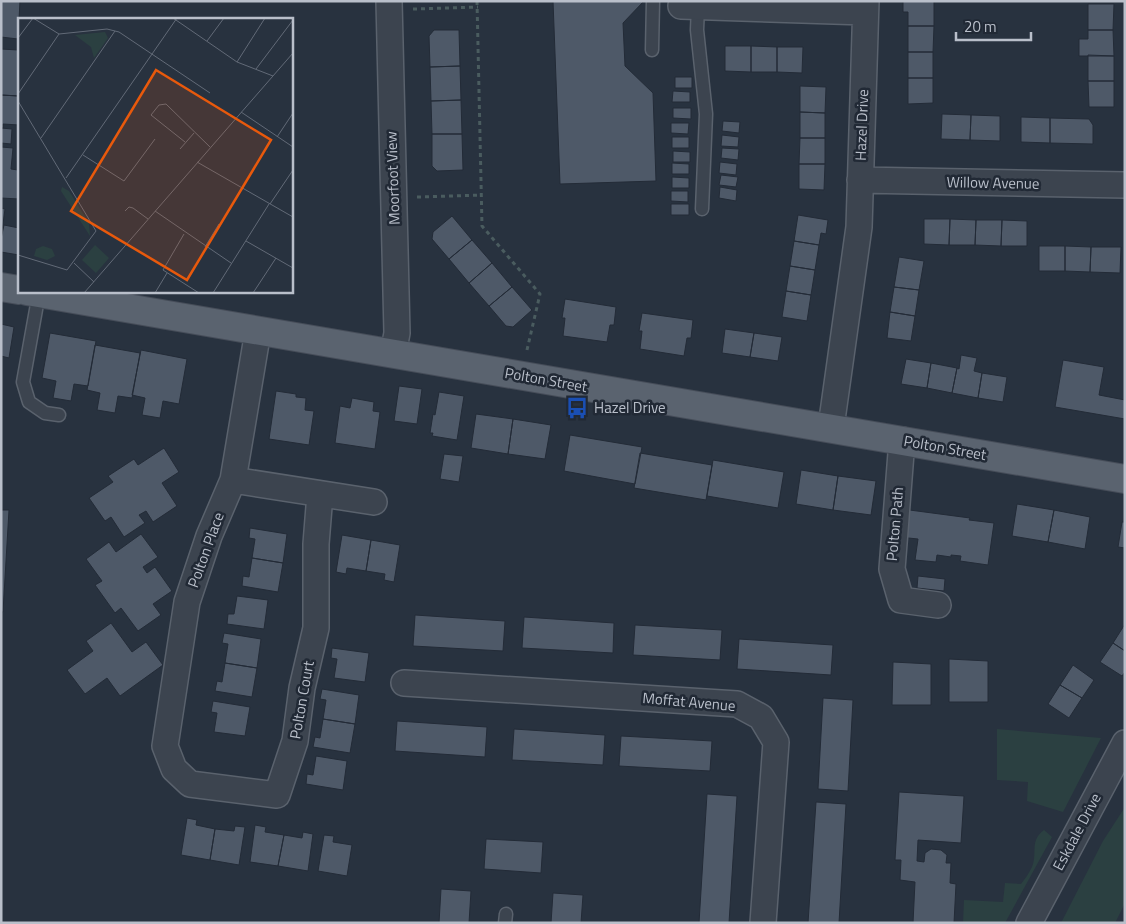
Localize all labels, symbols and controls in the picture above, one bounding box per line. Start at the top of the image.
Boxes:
scale bar [956,10,1031,42]
text: 20 m [964,15,997,38]
inset map [18,18,292,292]
street label: Hazel Drive [849,89,874,161]
street label: Moorfoot View [379,131,406,225]
street label: Willow Avenue [946,170,1040,195]
street label: Polton Street [503,361,590,398]
bus stop icon: Hazel Drive [564,395,590,421]
place label: Hazel Drive [594,396,666,419]
street label: Polton Street [902,429,989,466]
street label: Polton Path [880,486,909,562]
street label: Polton Place [181,509,230,591]
street label: Polton Court [283,658,320,741]
street label: Moffat Avenue [642,686,737,717]
street label: Eskdale Drive [1046,789,1107,875]

